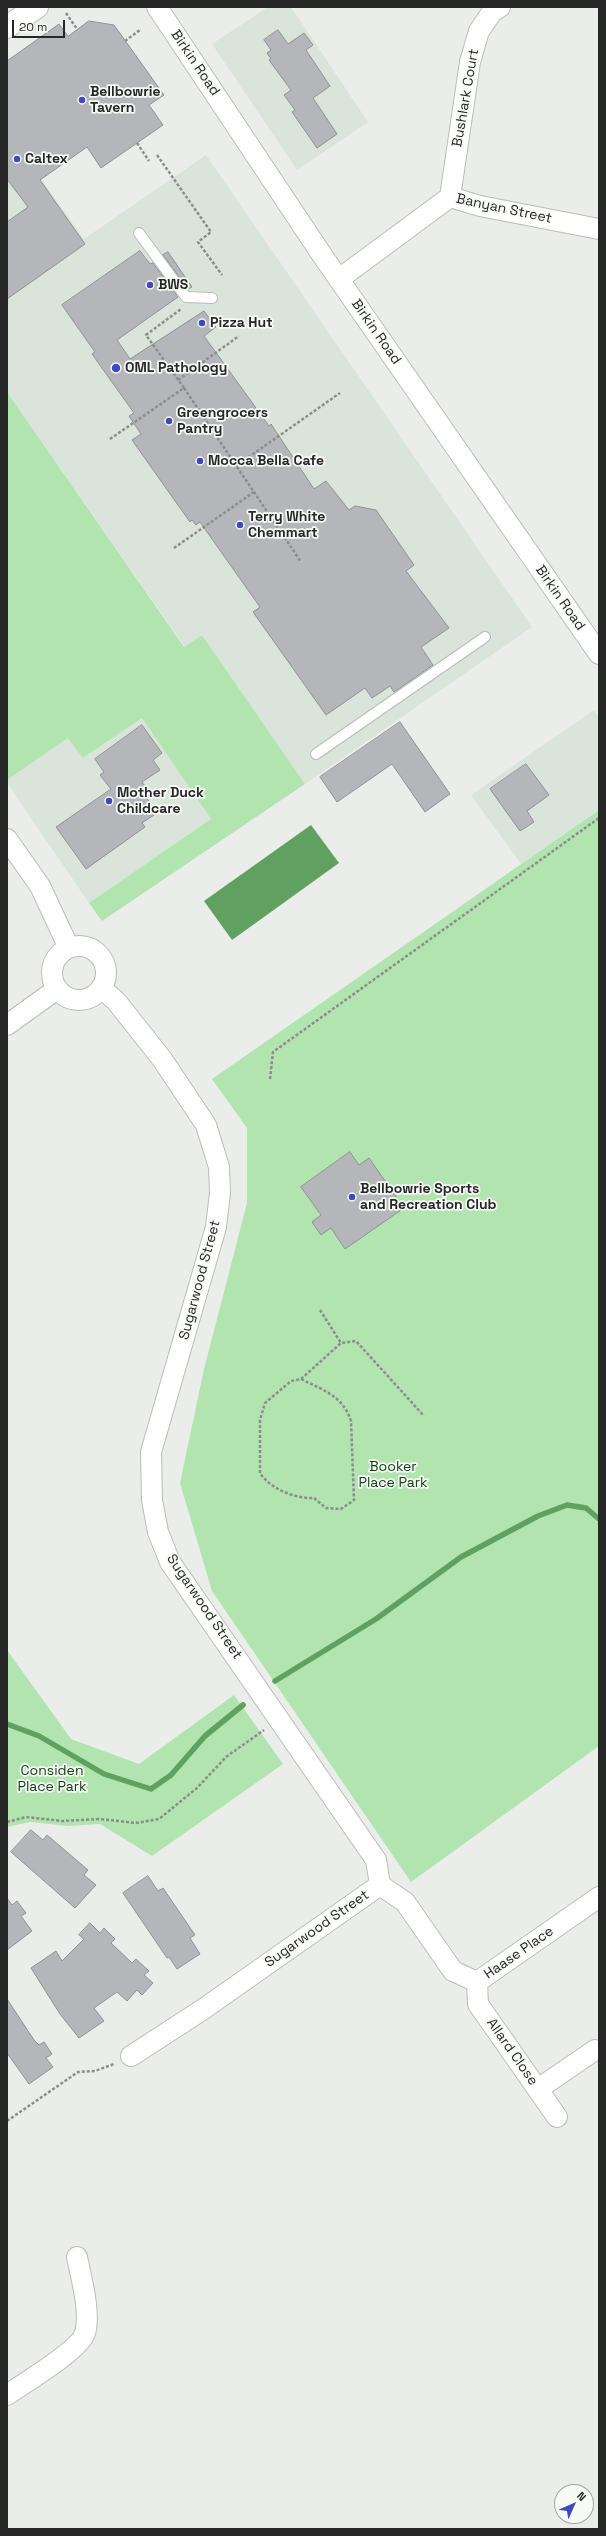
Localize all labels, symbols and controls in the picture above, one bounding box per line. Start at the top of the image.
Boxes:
scale bar [14,12,67,38]
text: 20 m [19,19,47,35]
street label: Birkin Road [167,27,223,99]
street label: Bushlark Court [449,47,483,149]
place label: Bellbowrie Tavern [90,84,161,116]
marker: Bellbowrie Tavern [77,95,87,105]
place label: Caltex [25,151,68,167]
marker: Caltex [12,154,22,164]
street label: Banyan Street [455,191,553,227]
place label: BWS [158,277,188,293]
marker: BWS [145,280,155,290]
street label: Birkin Road [347,296,405,368]
place label: Pizza Hut [210,315,273,331]
marker: Pizza Hut [197,318,207,328]
place label: OML Pathology [125,360,227,376]
marker: OML Pathology [110,362,122,374]
place label: Greengrocers Pantry [177,405,268,438]
marker: Greengrocers Pantry [164,416,174,426]
place label: Mocca Bella Cafe [208,453,324,469]
marker: Mocca Bella Cafe [195,456,205,466]
place label: Terry White Chemmart [248,509,325,542]
marker: Terry White Chemmart [235,520,245,530]
street label: Birkin Road [531,562,589,634]
place label: Mother Duck Childcare [117,785,204,818]
marker: Mother Duck Childcare [104,796,114,806]
place label: Bellbowrie Sports and Recreation Club [360,1181,496,1214]
marker: Bellbowrie Sports and Recreation Club [347,1192,357,1202]
street label: Sugarwood Street [176,1218,224,1342]
park label: Booker Place Park [358,1459,428,1492]
street label: Sugarwood Street [163,1551,245,1663]
park label: Considen Place Park [17,1763,87,1796]
street label: Sugarwood Street [262,1887,372,1971]
street label: Haase Place [481,1923,557,1983]
street label: Allard Close [483,2015,541,2089]
north arrow [554,2484,594,2524]
text: N [574,2489,589,2504]

